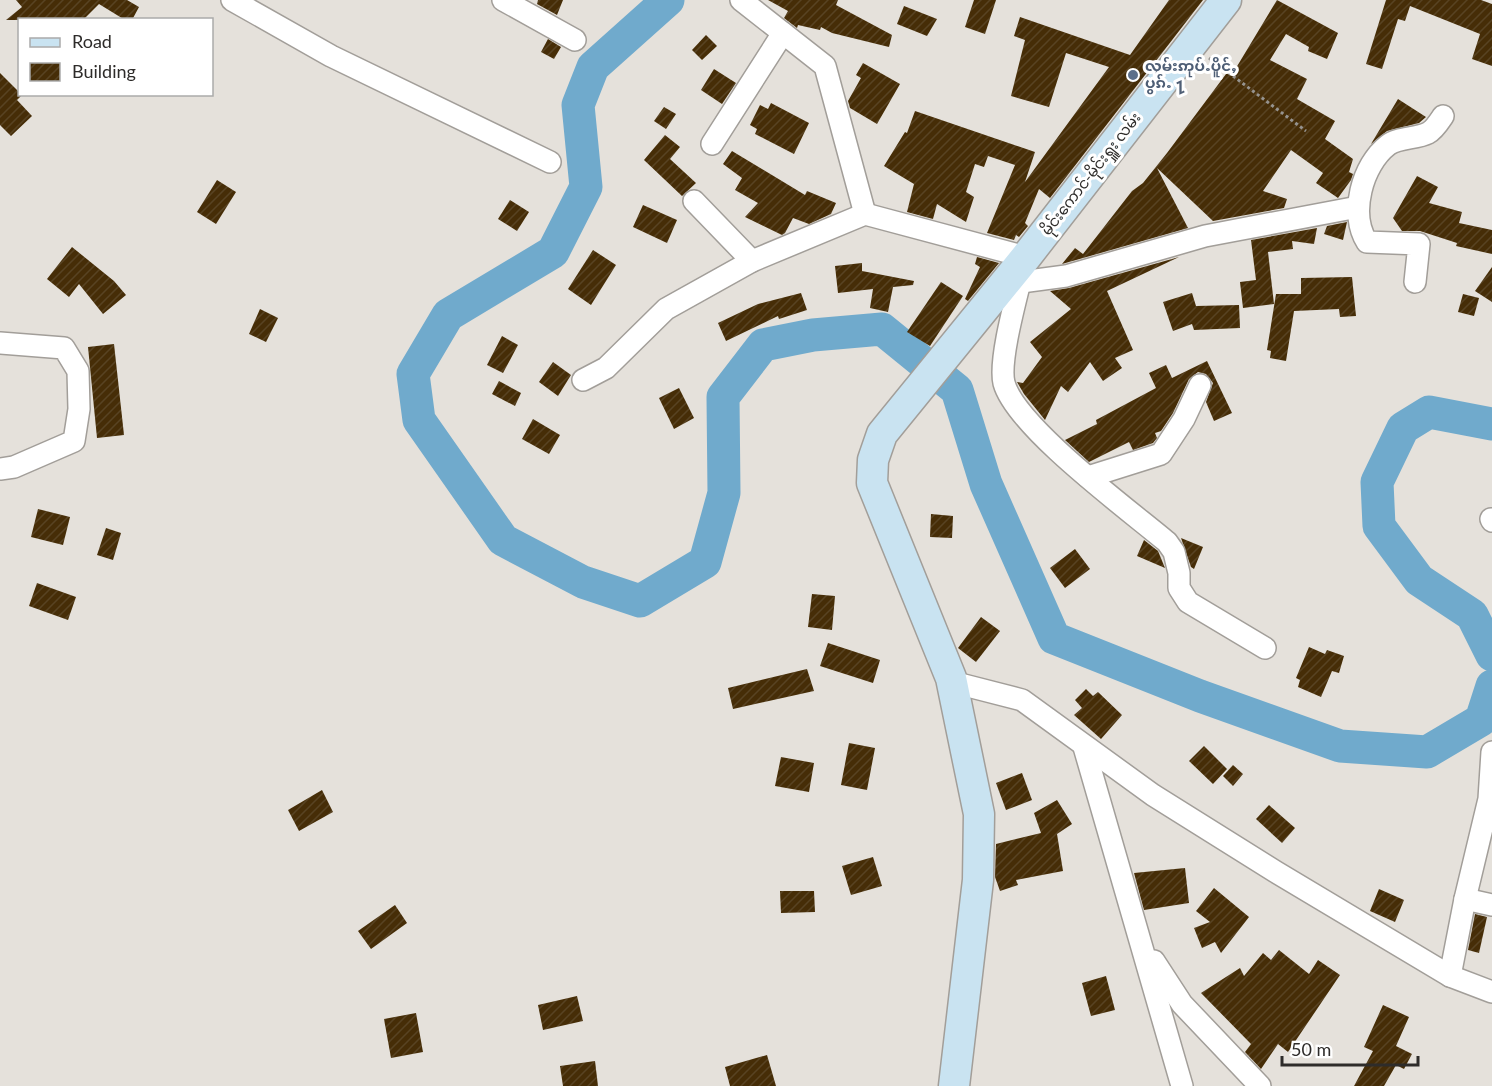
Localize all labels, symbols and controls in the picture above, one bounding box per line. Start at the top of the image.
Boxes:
legend [18,18,213,96]
text: Road [72,30,112,52]
place label: လုမ်းဢုပ်ႉပိူင်ႇ ပွၵ်ႉ ႑ [1145,56,1237,95]
text: Building [72,60,136,82]
marker: လုမ်းဢုပ်ႉပိူင်ႇ ပွၵ်ႉ ႑ [1126,68,1140,82]
street label: မိုင်းကောင်-မိုင်းရှူး လမ်း [1037,108,1147,241]
scale bar [1282,1029,1418,1067]
text: 50 m [1291,1038,1331,1060]

